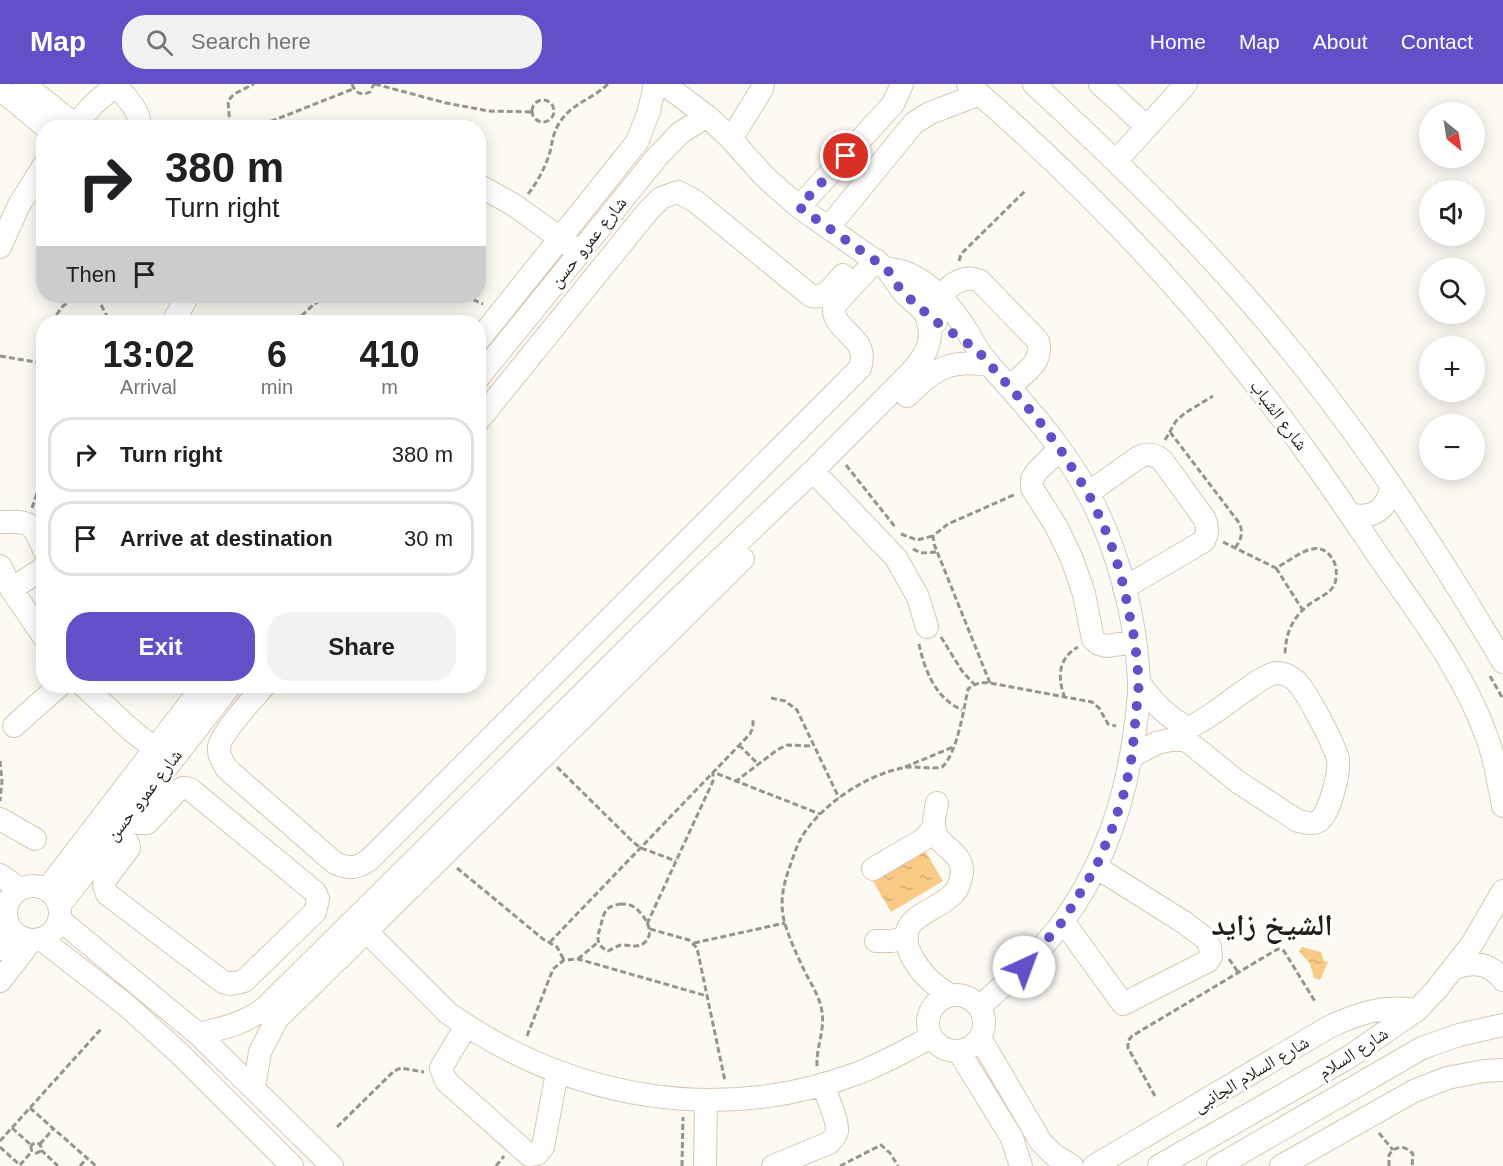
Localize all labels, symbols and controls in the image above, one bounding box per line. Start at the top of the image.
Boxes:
search box [122,15,542,69]
text: Map [30,26,86,57]
icon: search [143,26,176,59]
text: Search here [191,29,311,54]
text: Home [1150,30,1206,53]
text: Map [1239,30,1280,53]
text: About [1313,30,1368,53]
text: Contact [1401,30,1473,53]
north arrow [1419,102,1485,168]
map controls [1419,102,1485,480]
pin [820,130,871,181]
icon: arrive [829,139,862,172]
icon: right [66,144,144,222]
text: 380 m [165,144,284,191]
button: sound [1419,180,1485,246]
text: Turn right [165,193,280,223]
street label: شارع عمرو حسن [546,193,631,292]
icon: arrive [128,258,161,291]
button: search [1419,258,1485,324]
text: Then [66,262,116,287]
text: 13:02 [102,334,194,375]
text: 6 [267,334,287,375]
text: 410 [359,334,420,375]
button: + [1419,336,1485,402]
text: Arrival [120,376,177,398]
text: min [261,376,293,398]
text: m [381,376,398,398]
street label: شارع الشباب [1245,376,1312,455]
button: − [1419,414,1485,480]
icon: right [69,438,102,471]
text: Turn right [120,442,222,467]
text: 380 m [392,442,453,467]
icon: arrive [69,522,102,555]
text: Arrive at destination [120,526,333,551]
text: 30 m [404,526,453,551]
button: Exit [66,612,255,681]
button: Share [267,612,456,681]
street label: شارع عمرو حسن [102,745,187,845]
district label: الشيخ زايد [1211,908,1333,944]
position arrow [992,935,1056,999]
street label: شارع السلام [1314,1023,1393,1085]
street label: شارع السلام الجانبى [1190,1032,1313,1118]

